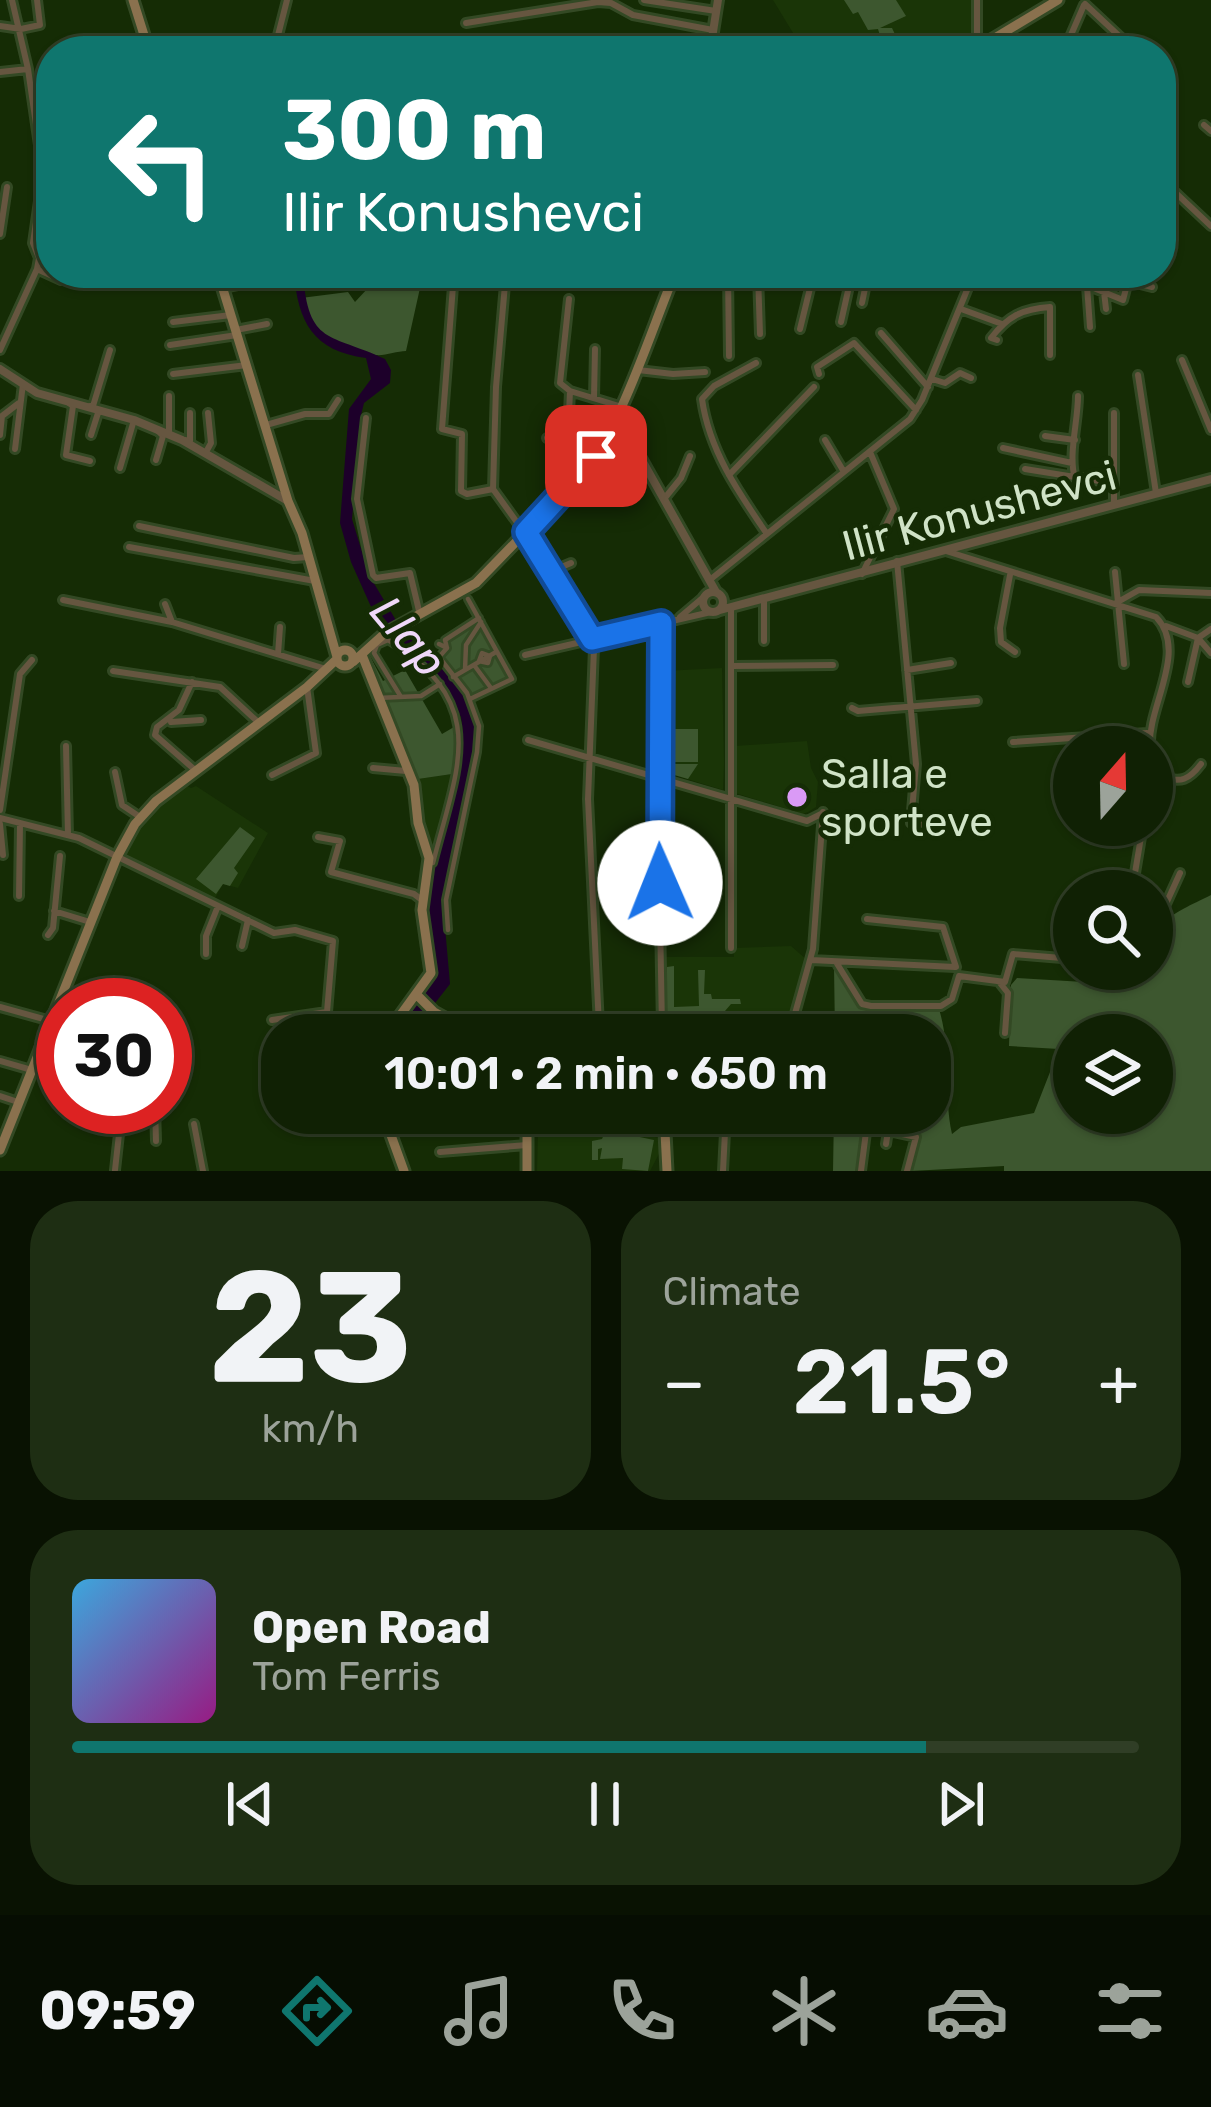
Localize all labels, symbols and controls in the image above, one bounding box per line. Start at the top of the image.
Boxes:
text: 300 m [282,80,546,180]
icon: left [84,84,240,240]
text: Ilir Konushevci [282,181,644,245]
pin [545,405,647,507]
icon: arrive [563,423,629,489]
street label: Ilir Konushevci [837,450,1122,572]
water label: Llap [360,585,458,687]
north arrow [1053,726,1173,846]
map controls [1053,726,1173,1134]
place label: Salla e sporteve [821,749,993,847]
marker: Salla e sporteve [784,784,810,810]
position arrow [597,820,723,946]
button: search [1053,870,1173,990]
speed limit sign: 30 [36,978,192,1134]
button: layers [1053,1014,1173,1134]
text: 10:01 · 2 min · 650 m [384,1047,828,1100]
text: 23 [208,1235,412,1420]
text: Climate [663,1269,801,1315]
text: 21.5° [792,1329,1011,1436]
text: − [663,1343,705,1422]
text: + [1098,1343,1139,1422]
text: km/h [262,1406,359,1452]
text: Open Road [252,1601,491,1654]
text: Tom Ferris [252,1654,441,1700]
icon: previous [217,1771,283,1837]
icon: pause [572,1771,638,1837]
icon: next [928,1771,994,1837]
icon: directions [275,1969,359,2053]
icon: music [437,1969,521,2053]
icon: phone [600,1969,684,2053]
icon: climate [762,1969,846,2053]
icon: car [925,1969,1009,2053]
icon: filters [1088,1969,1172,2053]
text: 09:59 [39,1979,196,2043]

